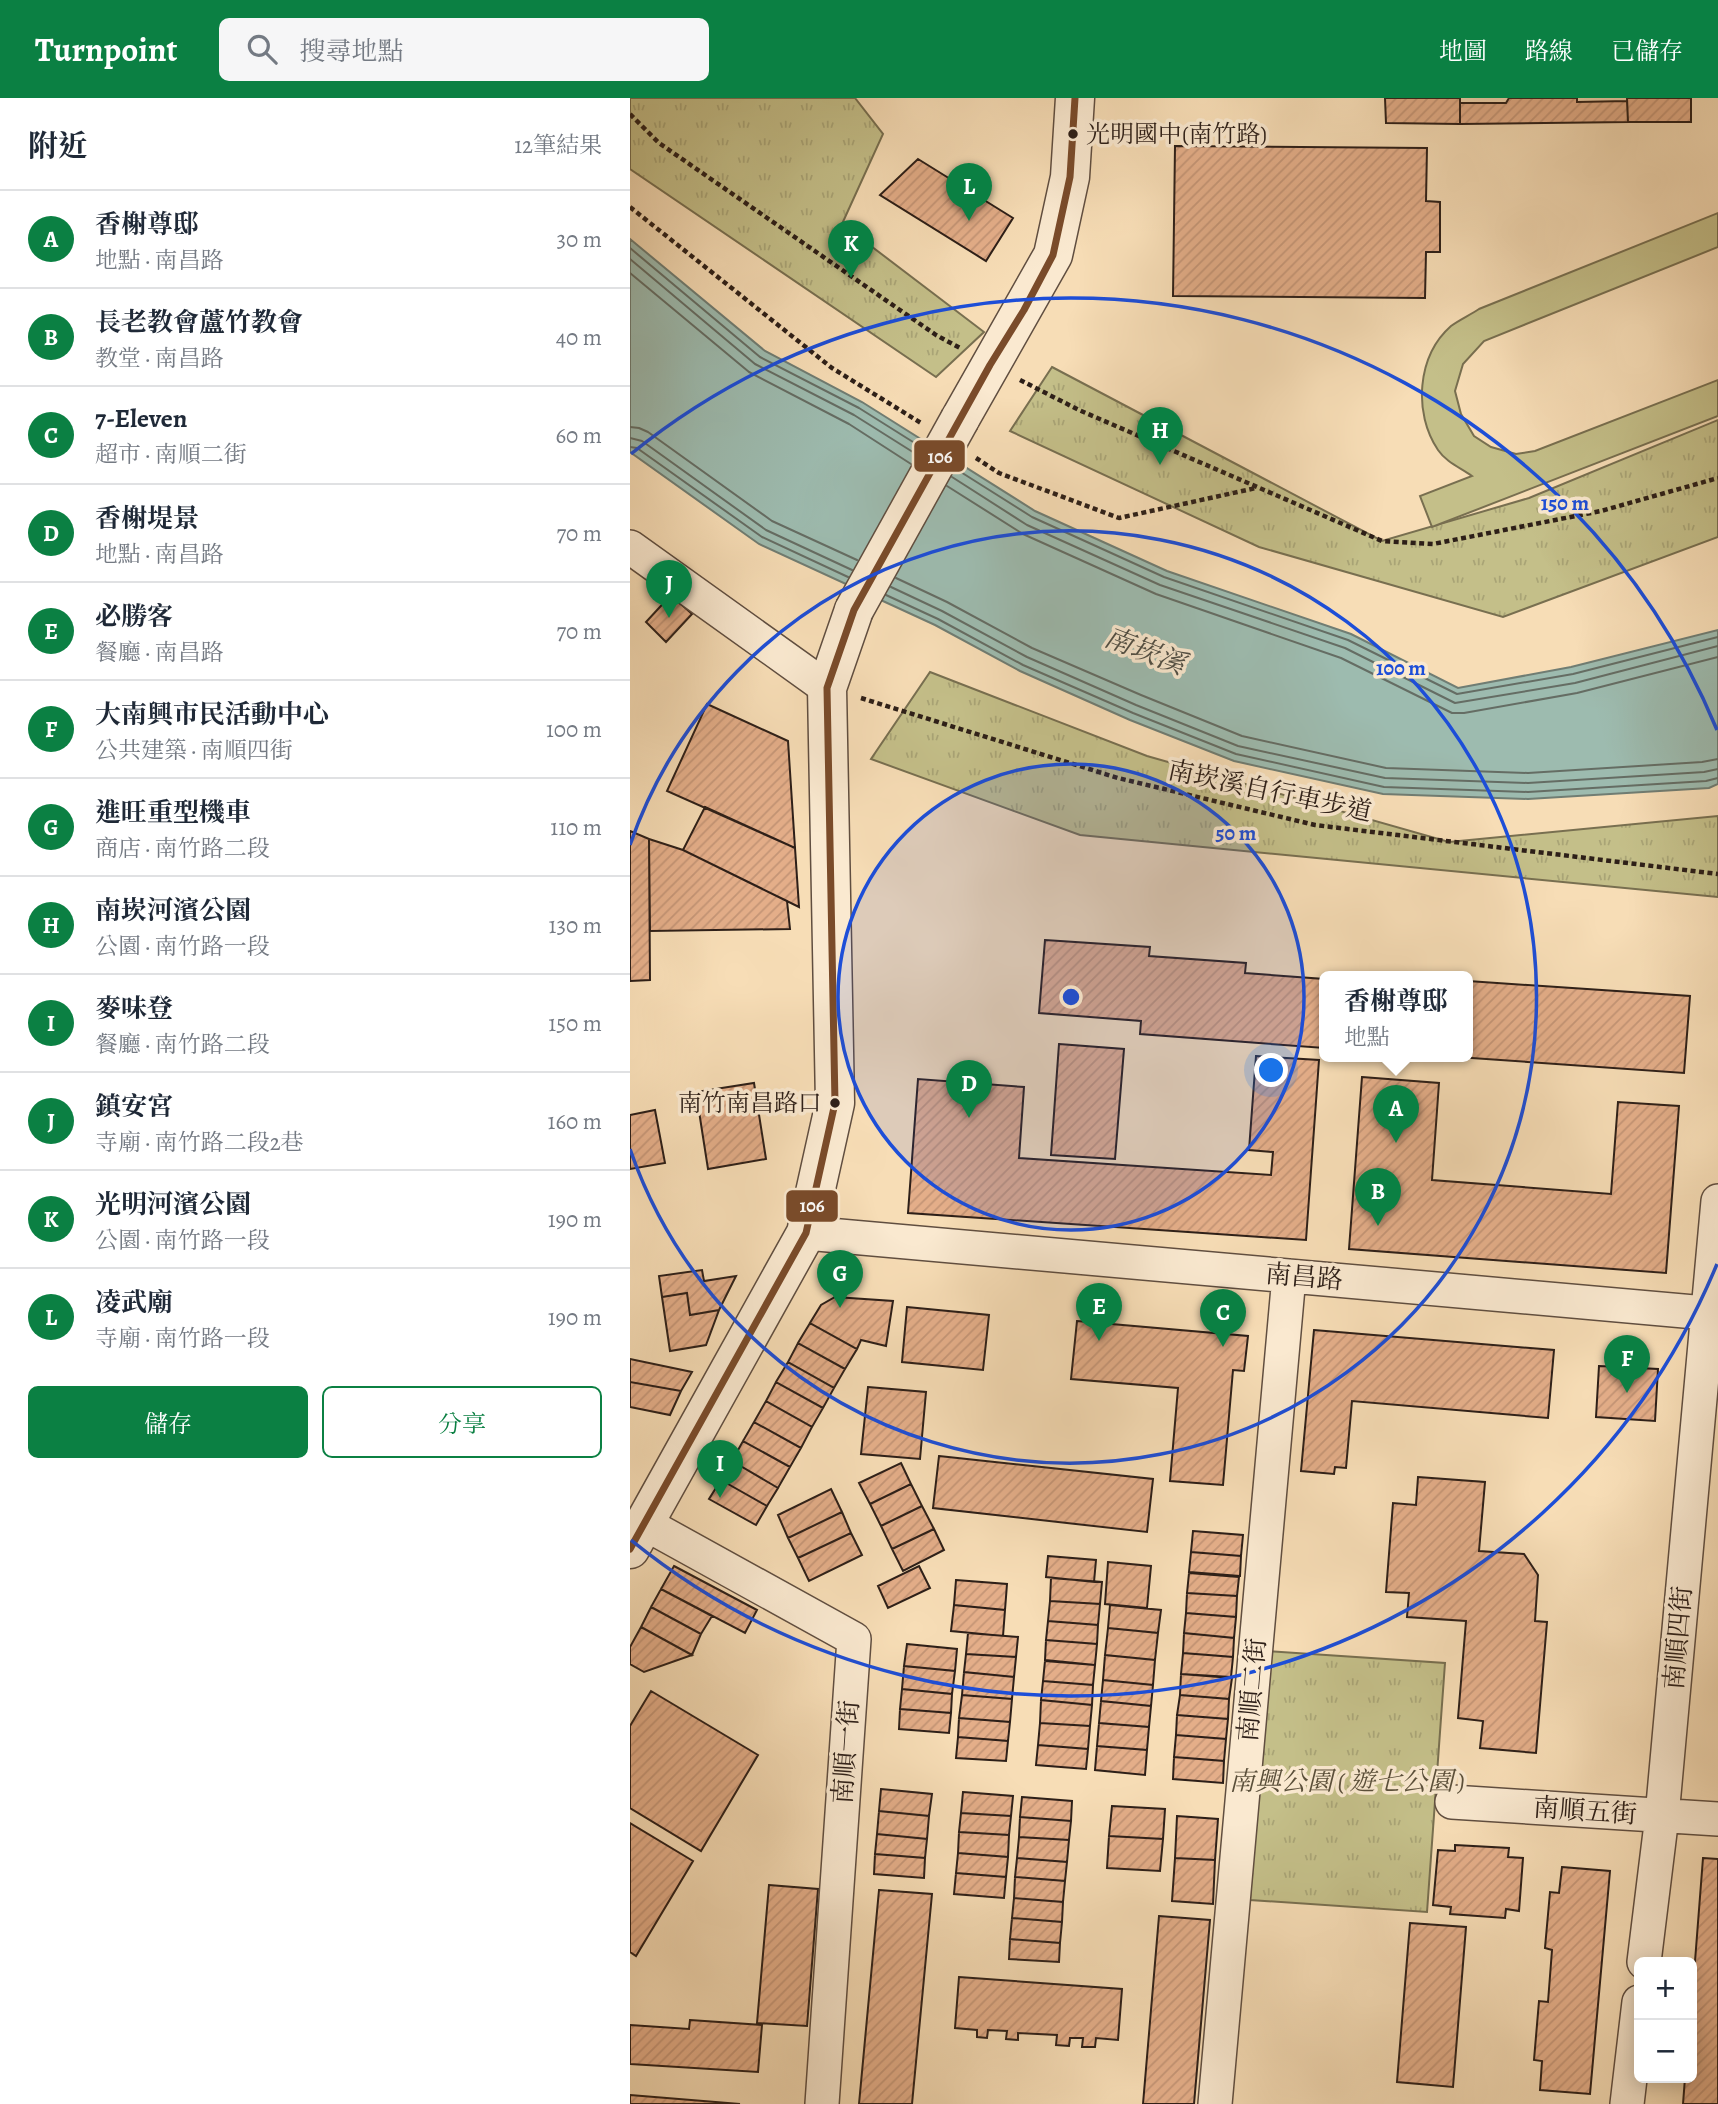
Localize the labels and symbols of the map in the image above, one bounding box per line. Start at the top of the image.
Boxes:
place label: 光明國中(南竹路) [1086,118,1267,150]
marker: 光明國中(南竹路) [1066,127,1080,141]
pin: L [946,163,992,221]
pin: K [828,220,874,278]
pin: H [1137,407,1183,465]
line badge: 106 [913,439,966,473]
text: 106 [927,444,953,470]
text: 150 m [1541,489,1590,517]
pin: J [646,560,692,618]
water label: 南崁溪 [1099,618,1194,685]
text: 100 m [1376,654,1426,682]
street label: 南崁溪自行車步道 [1165,752,1375,830]
text: 50 m [1216,819,1257,847]
centre of rings [1059,985,1083,1009]
your location [1254,1053,1288,1087]
pin: D [946,1060,992,1118]
pin: A [1373,1085,1419,1143]
place label: 南竹南昌路口 [678,1087,822,1119]
marker: 南竹南昌路口 [828,1096,842,1110]
pin: B [1355,1168,1401,1226]
line badge: 106 [785,1189,839,1223]
text: 106 [799,1193,825,1219]
pin: G [817,1250,863,1308]
street label: 南昌路 [1264,1256,1344,1298]
pin: E [1076,1283,1122,1341]
pin: C [1200,1289,1246,1347]
pin: F [1604,1335,1650,1393]
pin: I [697,1440,743,1498]
street label: 南順四街 [1656,1585,1700,1691]
street label: 南順二街 [1230,1637,1274,1743]
street label: 南順一街 [825,1699,867,1805]
park label: 南興公園 ( 遊七公園 ) [1229,1764,1465,1799]
street label: 南順五街 [1532,1790,1638,1832]

